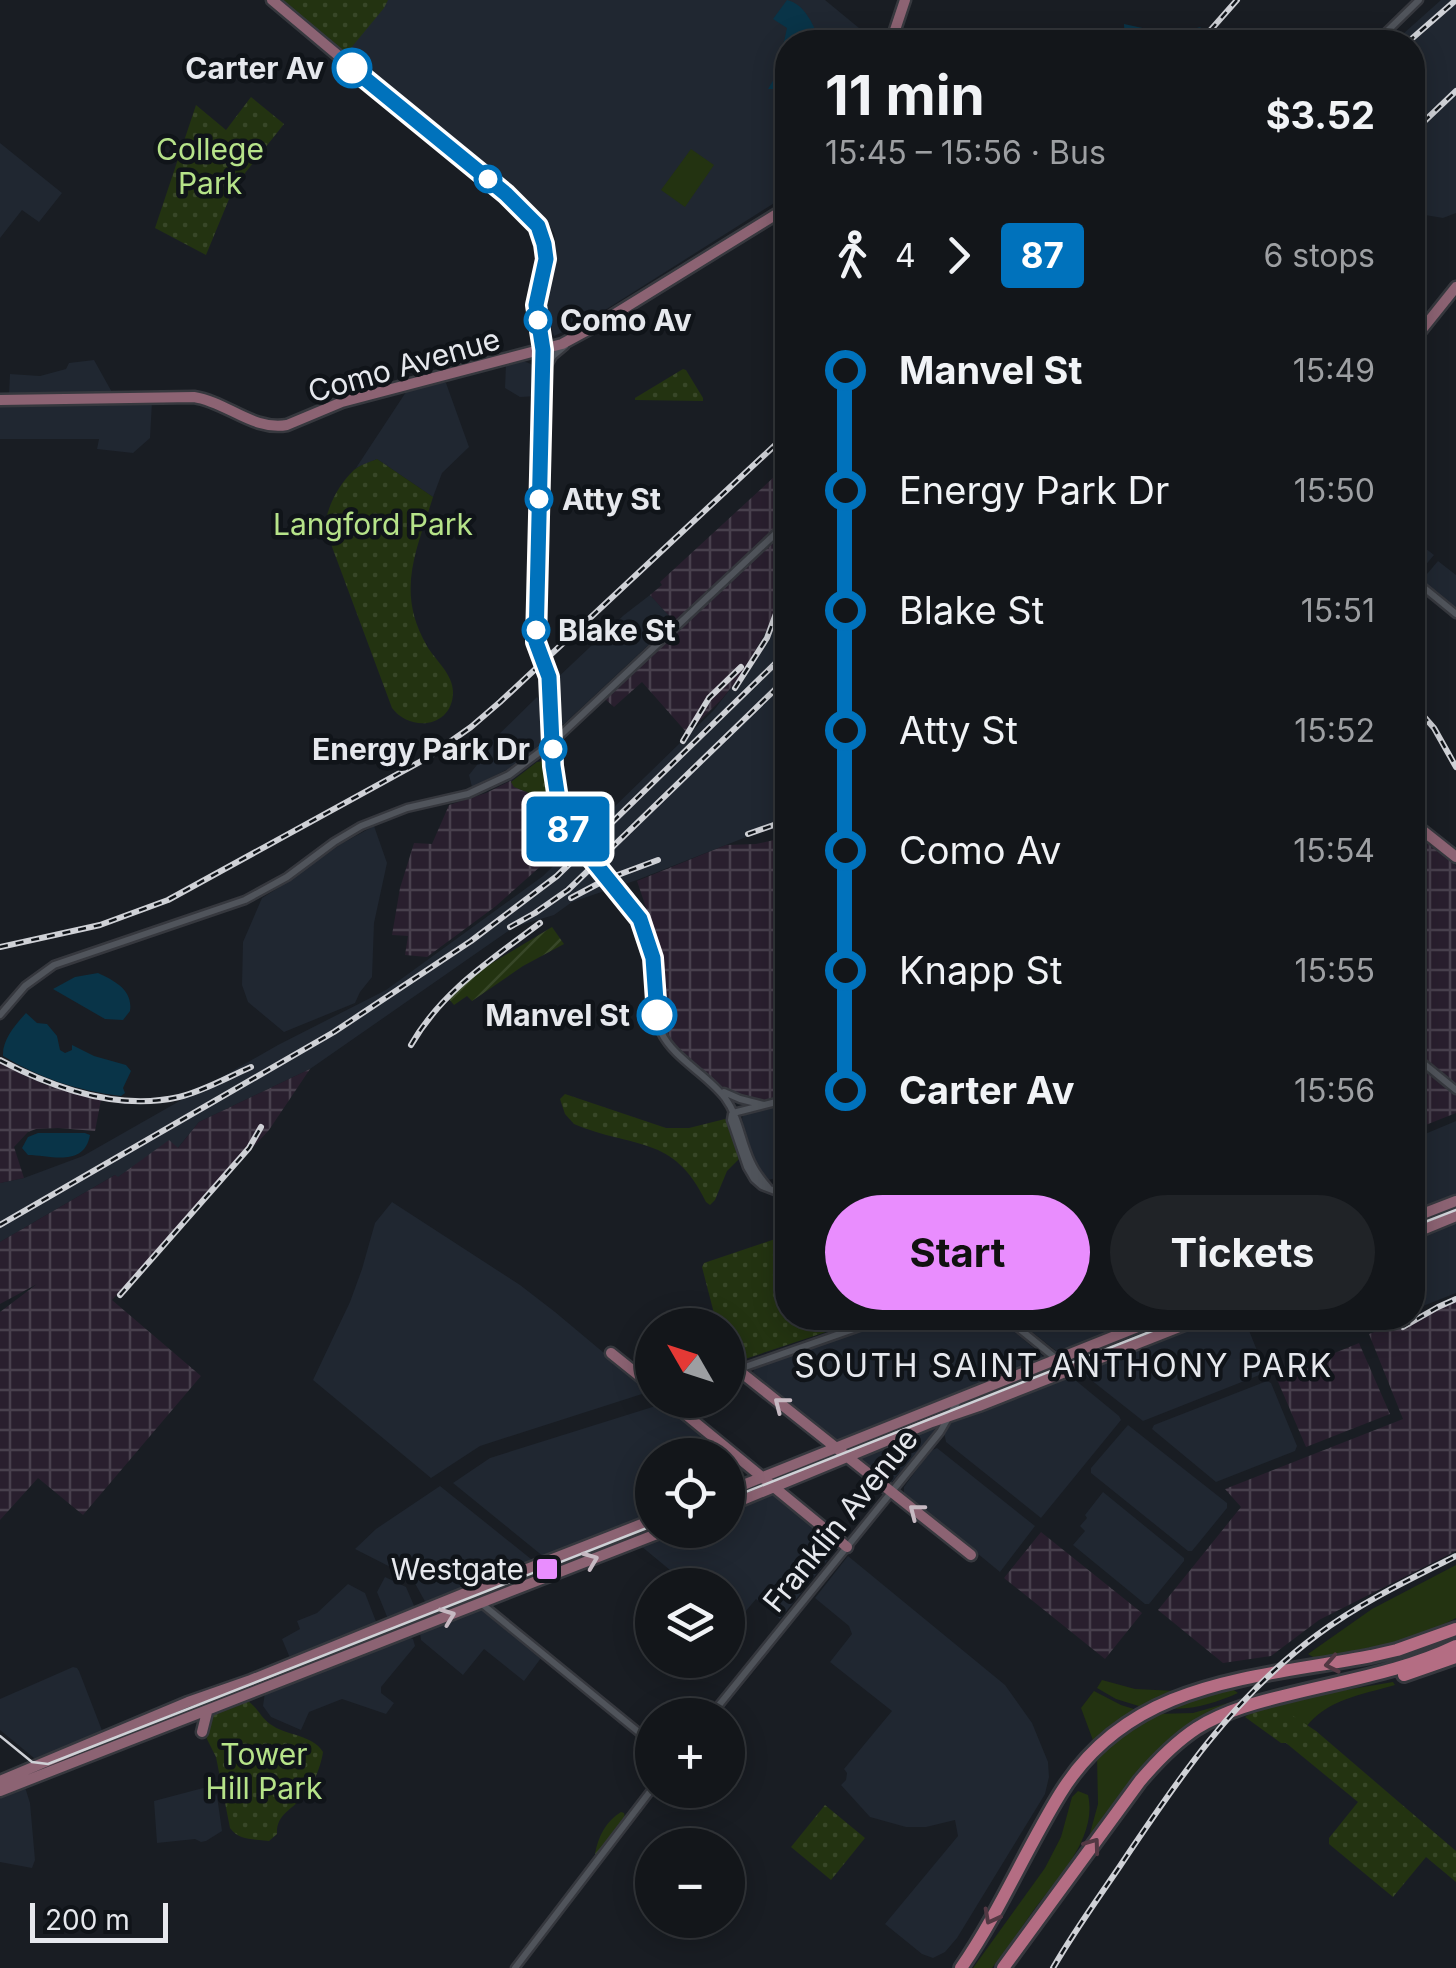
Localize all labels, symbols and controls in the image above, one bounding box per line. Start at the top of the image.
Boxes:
marker: Carter Av [333,49,371,87]
place label: Carter Av [185,50,324,86]
text: 11 min [825,62,985,128]
text: $3.52 [1266,92,1375,138]
park label: College Park [156,131,264,201]
text: 15:45 – 15:56 · Bus [825,133,1106,172]
unlabelled marker [475,166,501,192]
icon: walk [825,228,880,283]
icon: forward [931,228,986,283]
text: 87 [1021,234,1064,276]
text: 4 [895,236,916,275]
text: 6 stops [1263,236,1375,275]
place label: Como Av [560,302,692,338]
marker: Como Av [525,307,551,333]
street label: Como Avenue [304,320,504,410]
text: Manvel St [899,347,1082,393]
text: 15:49 [1293,351,1375,390]
text: Energy Park Dr [899,467,1169,513]
text: 15:50 [1294,471,1375,510]
place label: Atty St [562,481,661,517]
marker: Atty St [526,486,552,512]
park label: Langford Park [273,506,474,542]
text: Blake St [899,587,1044,633]
text: 15:51 [1301,591,1375,630]
place label: Blake St [558,612,676,648]
marker: Blake St [523,617,549,643]
text: Atty St [899,707,1018,753]
text: 15:52 [1294,711,1375,750]
place label: Energy Park Dr [312,731,530,767]
marker: Energy Park Dr [540,736,566,762]
line badge: 87 [523,796,613,862]
text: 87 [546,808,590,850]
text: Como Av [899,827,1061,873]
text: 15:54 [1293,831,1375,870]
text: Knapp St [899,947,1062,993]
text: 15:55 [1294,951,1375,990]
marker: Manvel St [638,996,676,1034]
place label: Manvel St [485,997,630,1033]
text: Carter Av [899,1067,1075,1113]
text: 15:56 [1294,1071,1375,1110]
button: Start [825,1195,1090,1310]
button: Tickets [1110,1195,1375,1310]
north arrow [635,1308,745,1418]
map controls [635,1308,745,1938]
district label: SOUTH SAINT ANTHONY PARK [794,1346,1334,1385]
one-way arrow [774,1398,792,1416]
street label: Franklin Avenue [755,1421,925,1619]
button: locate [635,1438,745,1548]
one-way arrow [909,1505,927,1523]
place label: Westgate [391,1551,524,1587]
one-way arrow [582,1551,599,1571]
marker: Westgate [534,1556,560,1582]
button: layers [635,1568,745,1678]
one-way arrow [438,1607,456,1627]
one-way arrow [1324,1653,1340,1674]
button: + [635,1698,745,1808]
park label: Tower Hill Park [206,1736,323,1806]
button: − [635,1828,745,1938]
one-way arrow [1080,1837,1099,1856]
scale bar [30,1898,168,1942]
text: 200 m [45,1903,130,1937]
one-way arrow [984,1907,1004,1925]

